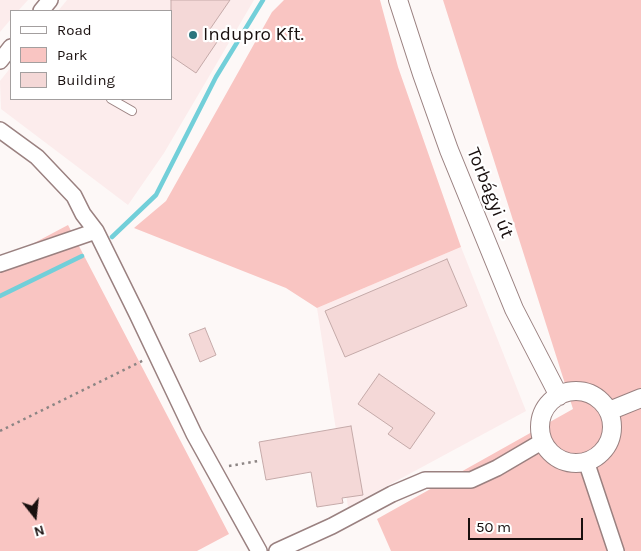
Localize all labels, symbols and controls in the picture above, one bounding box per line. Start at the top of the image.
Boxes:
legend [10,10,172,100]
text: Road [57,21,92,39]
place label: Indupro Kft. [203,24,304,46]
marker: Indupro Kft. [187,29,199,41]
text: Park [57,46,87,64]
text: Building [57,71,115,89]
street label: Torbágyi út [462,144,518,242]
north arrow [10,491,60,541]
scale bar [471,508,586,540]
text: 50 m [476,518,511,536]
text: N [32,521,46,540]

